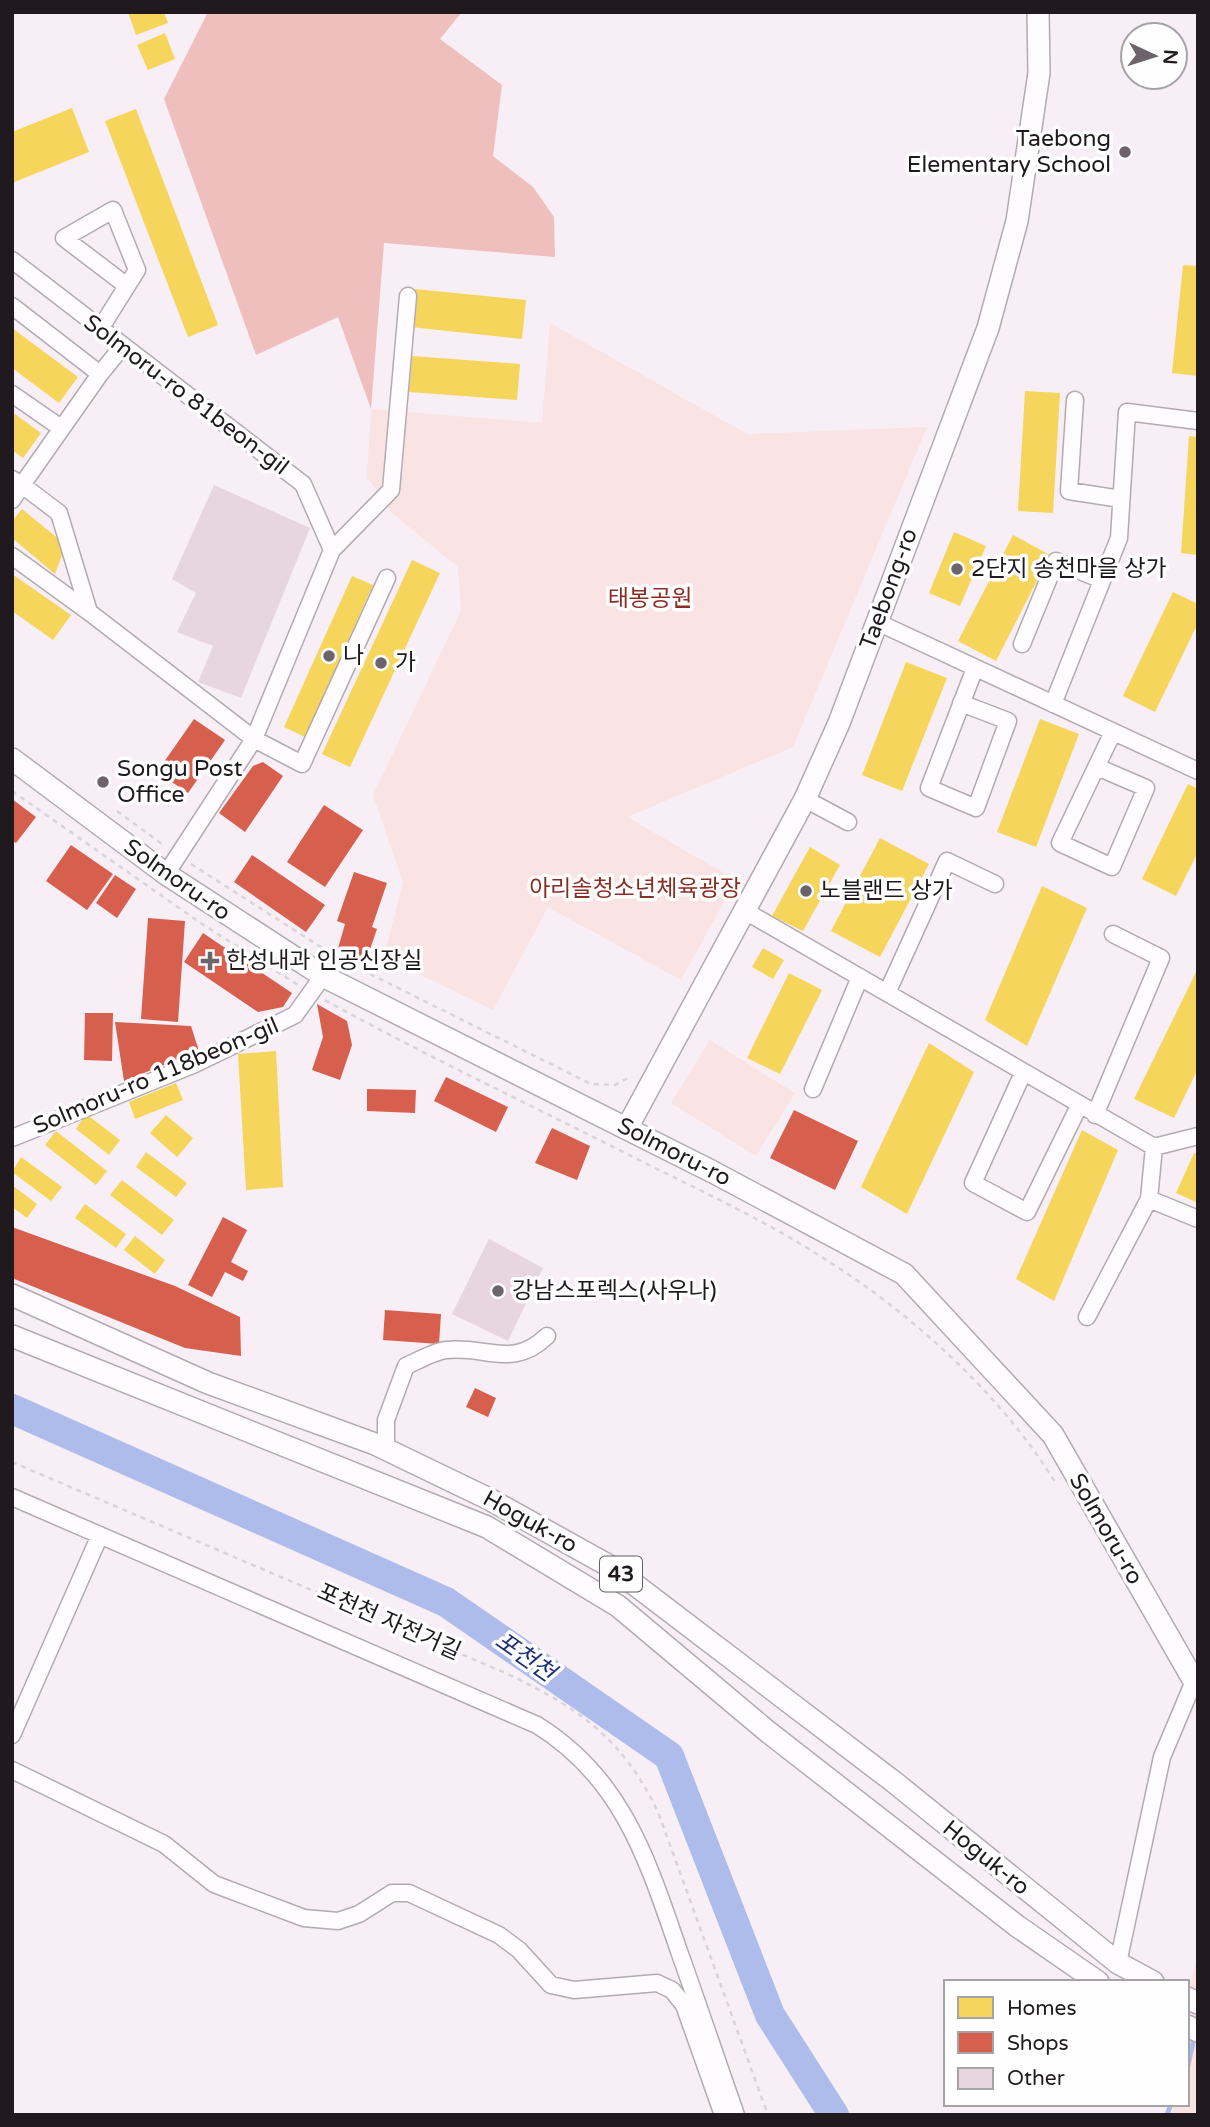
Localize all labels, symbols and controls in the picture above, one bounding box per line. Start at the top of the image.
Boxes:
north arrow [1119,21,1189,91]
text: N [1158,49,1181,65]
place label: Taebong Elementary School [907,125,1111,179]
marker: Taebong Elementary School [1117,144,1133,160]
street label: Solmoru-ro 81beon-gil [78,309,294,481]
street label: Taebong-ro [854,525,924,653]
place label: 2단지 송천마을 상가 [971,555,1167,583]
marker: 2단지 송천마을 상가 [949,561,965,577]
park label: 태봉공원 [608,585,692,613]
place label: 나 [343,642,364,670]
marker: 나 [321,648,337,664]
place label: 가 [395,649,416,677]
marker: 가 [373,655,389,671]
place label: Songu Post Office [117,755,243,809]
marker: Songu Post Office [95,774,111,790]
street label: Solmoru-ro [118,833,236,927]
park label: 아리솔청소년체육광장 [529,875,741,903]
place label: 노블랜드 상가 [820,877,953,905]
marker: 노블랜드 상가 [798,883,814,899]
place label: 한성내과 인공신장실 [226,947,422,975]
marker: 한성내과 인공신장실 [200,951,220,971]
street label: Solmoru-ro 118beon-gil [29,1012,283,1140]
street label: Solmoru-ro [613,1111,735,1193]
place label: 강남스포렉스(사우나) [512,1277,717,1305]
marker: 강남스포렉스(사우나) [490,1283,506,1299]
street label: Solmoru-ro [1063,1468,1149,1590]
street label: Hoguk-ro [478,1485,582,1559]
road number: 43 [600,1556,642,1592]
street label: 포천천 자전거길 [313,1578,465,1666]
water label: 포천천 [490,1626,563,1690]
street label: Hoguk-ro [937,1814,1035,1902]
legend [944,1980,1189,2106]
text: Homes [1007,1996,1077,2021]
text: Shops [1007,2031,1069,2056]
text: Other [1007,2066,1065,2091]

